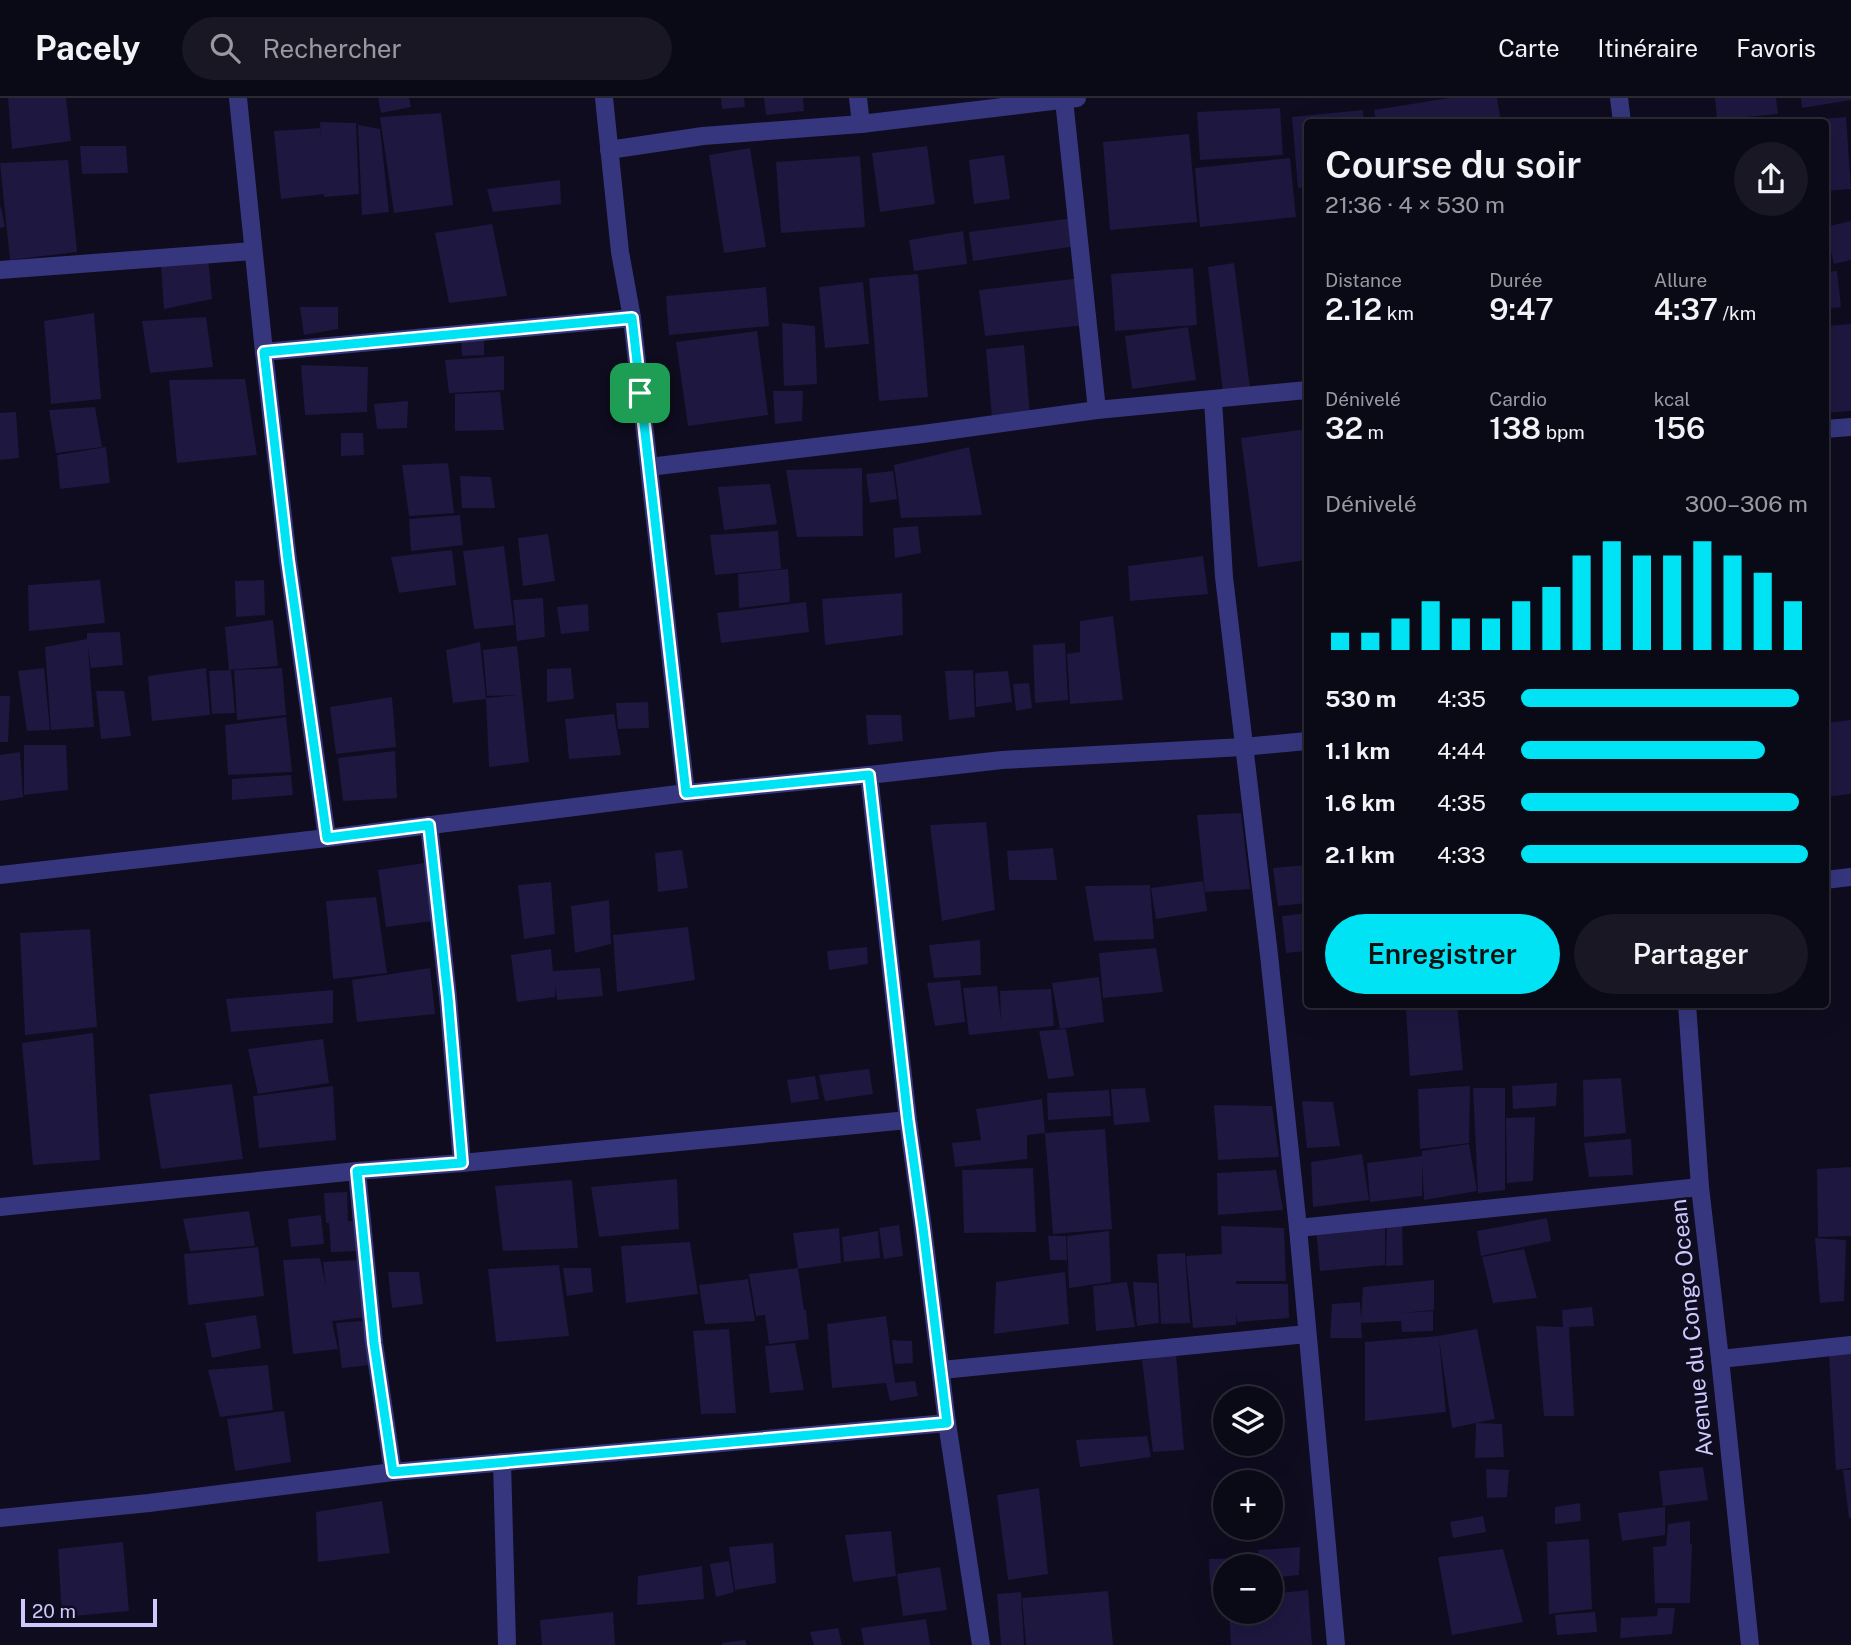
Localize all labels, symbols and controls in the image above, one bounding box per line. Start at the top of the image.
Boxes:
search box [182,17,672,80]
text: Pacely [35,29,140,67]
icon: search [206,29,244,67]
text: Rechercher [262,33,402,64]
text: Carte [1498,34,1560,62]
text: Itinéraire [1598,34,1698,62]
text: Favoris [1736,34,1816,62]
text: Course du soir [1325,142,1582,187]
button: share [1734,142,1808,216]
text: 21:36 · 4 × 530 m [1325,191,1505,218]
text: Distance [1325,269,1402,291]
text: Durée [1489,269,1542,291]
text: Allure [1654,269,1707,291]
text: 2.12 [1325,291,1382,327]
text: 9:47 [1489,291,1554,327]
text: 4:37 [1654,291,1718,327]
text: km [1382,302,1414,324]
text: /km [1718,302,1756,324]
pin [610,363,670,423]
icon: arrive [621,374,659,412]
text: Dénivelé [1325,388,1401,410]
text: Cardio [1489,388,1547,410]
text: kcal [1654,388,1690,410]
text: 32 [1325,410,1363,446]
text: 138 [1489,410,1541,446]
text: 156 [1654,410,1705,446]
text: m [1363,421,1384,443]
text: bpm [1541,421,1585,443]
text: Dénivelé [1325,490,1417,517]
text: 300–306 m [1685,490,1808,517]
text: 530 m [1325,685,1396,712]
text: 4:35 [1437,685,1486,712]
text: 1.1 km [1325,737,1390,764]
text: 4:44 [1437,737,1485,764]
text: 1.6 km [1325,789,1395,816]
text: 4:35 [1437,789,1486,816]
text: 2.1 km [1325,841,1395,868]
text: 4:33 [1437,841,1485,868]
button: Enregistrer [1325,914,1560,994]
button: Partager [1574,914,1808,994]
street label: Avenue du Congo Ocean [1664,1198,1718,1458]
map controls [1213,1386,1283,1624]
button: layers [1213,1386,1283,1456]
button: + [1213,1470,1283,1540]
button: − [1213,1554,1283,1624]
scale bar [21,1596,158,1628]
text: 20 m [32,1600,76,1622]

